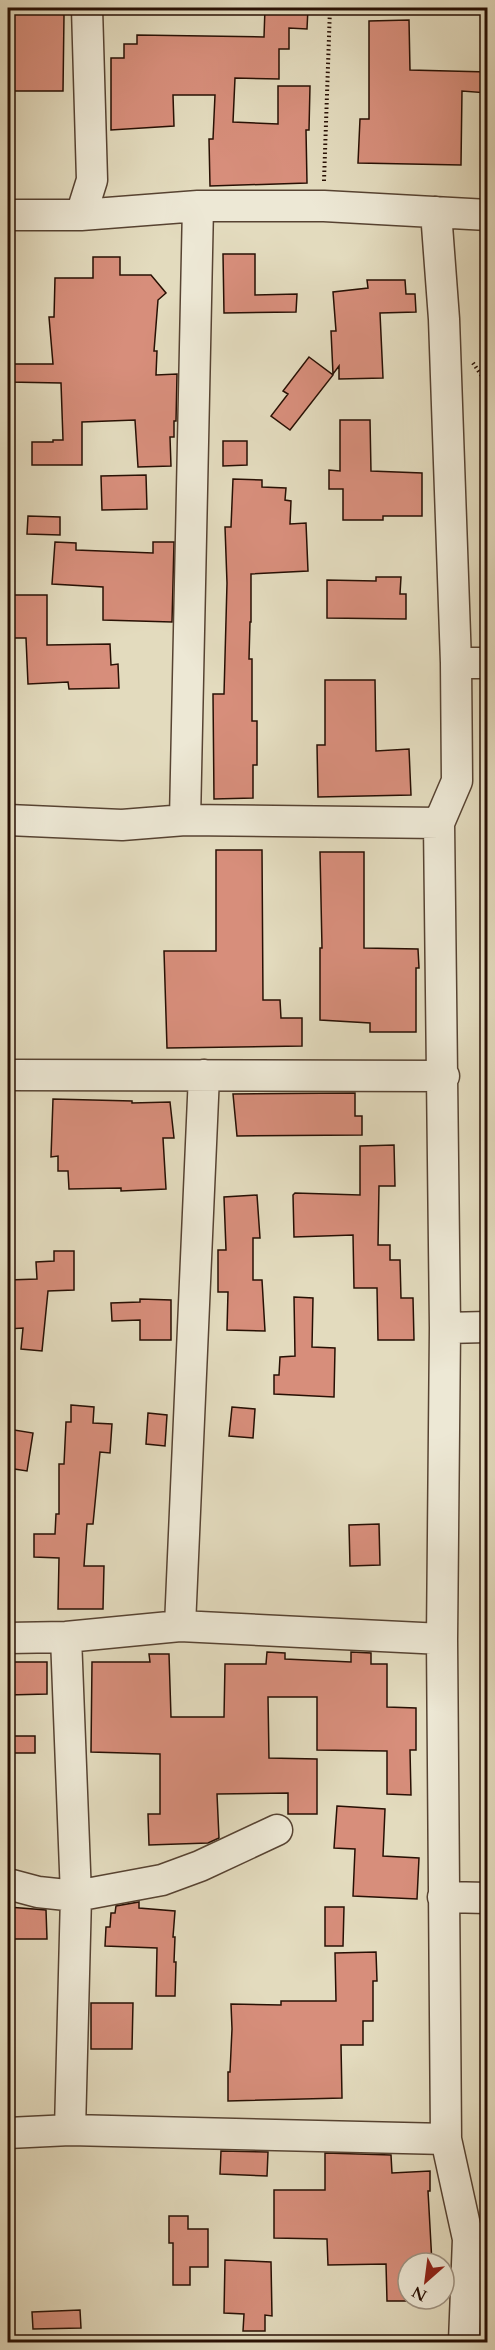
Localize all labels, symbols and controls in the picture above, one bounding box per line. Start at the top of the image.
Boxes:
north arrow [396,2251,456,2311]
text: N [408,2280,431,2306]

